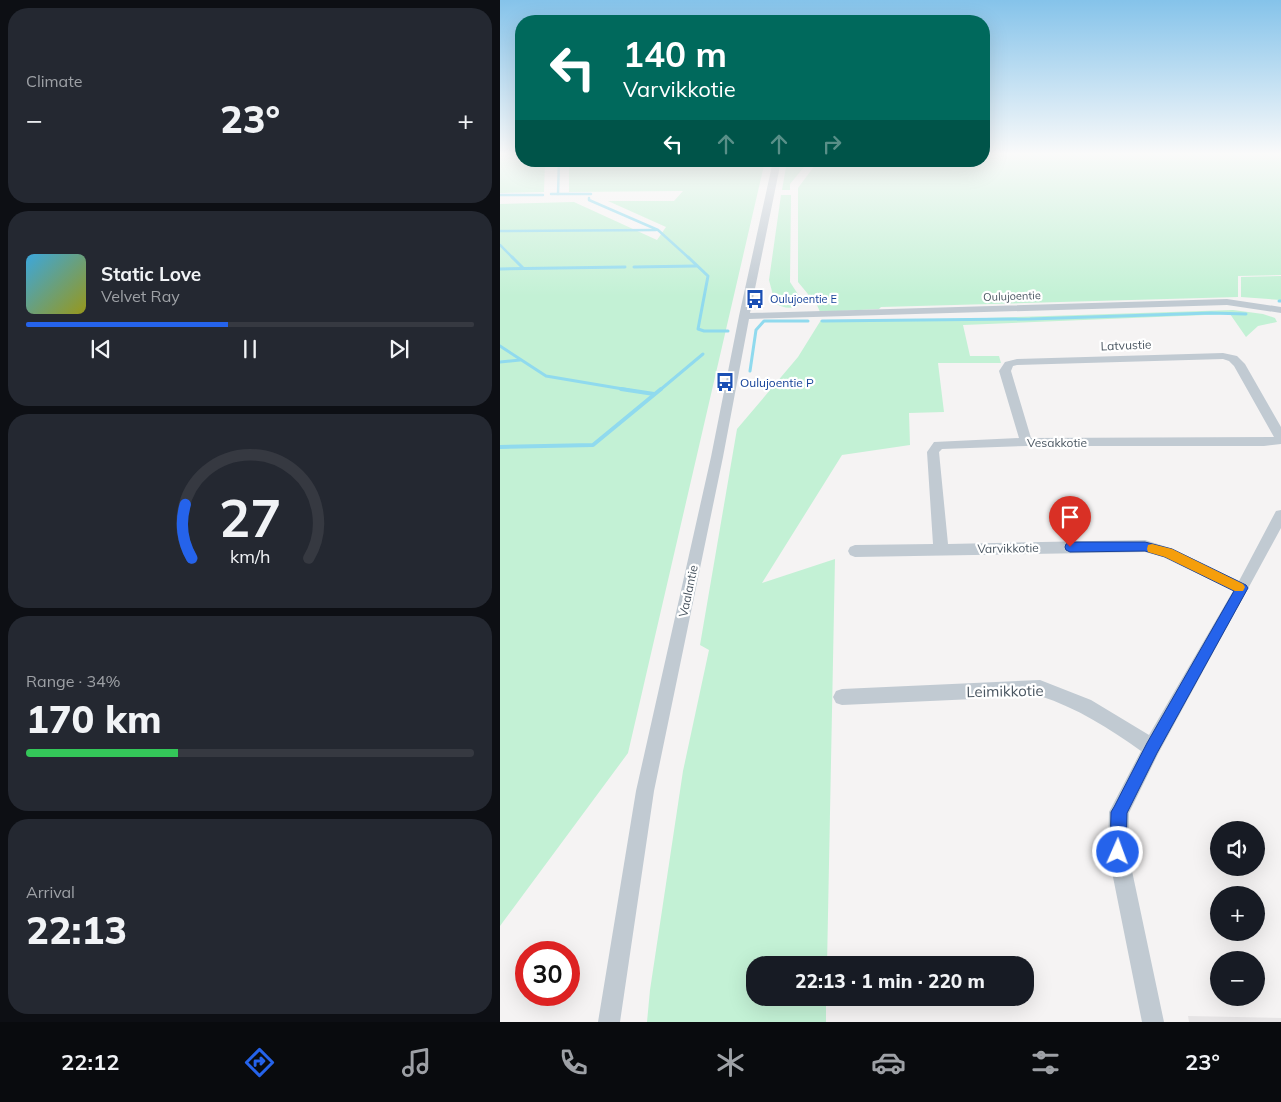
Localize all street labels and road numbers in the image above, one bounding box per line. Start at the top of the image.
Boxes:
street label: Oulujoentie [983,288,1041,304]
street label: Latvustie [1100,337,1152,353]
street label: Vesakkotie [1027,435,1087,450]
street label: Varvikkotie [977,540,1039,556]
street label: Vaalantie [675,564,701,618]
street label: Leimikkotie [966,681,1044,701]

